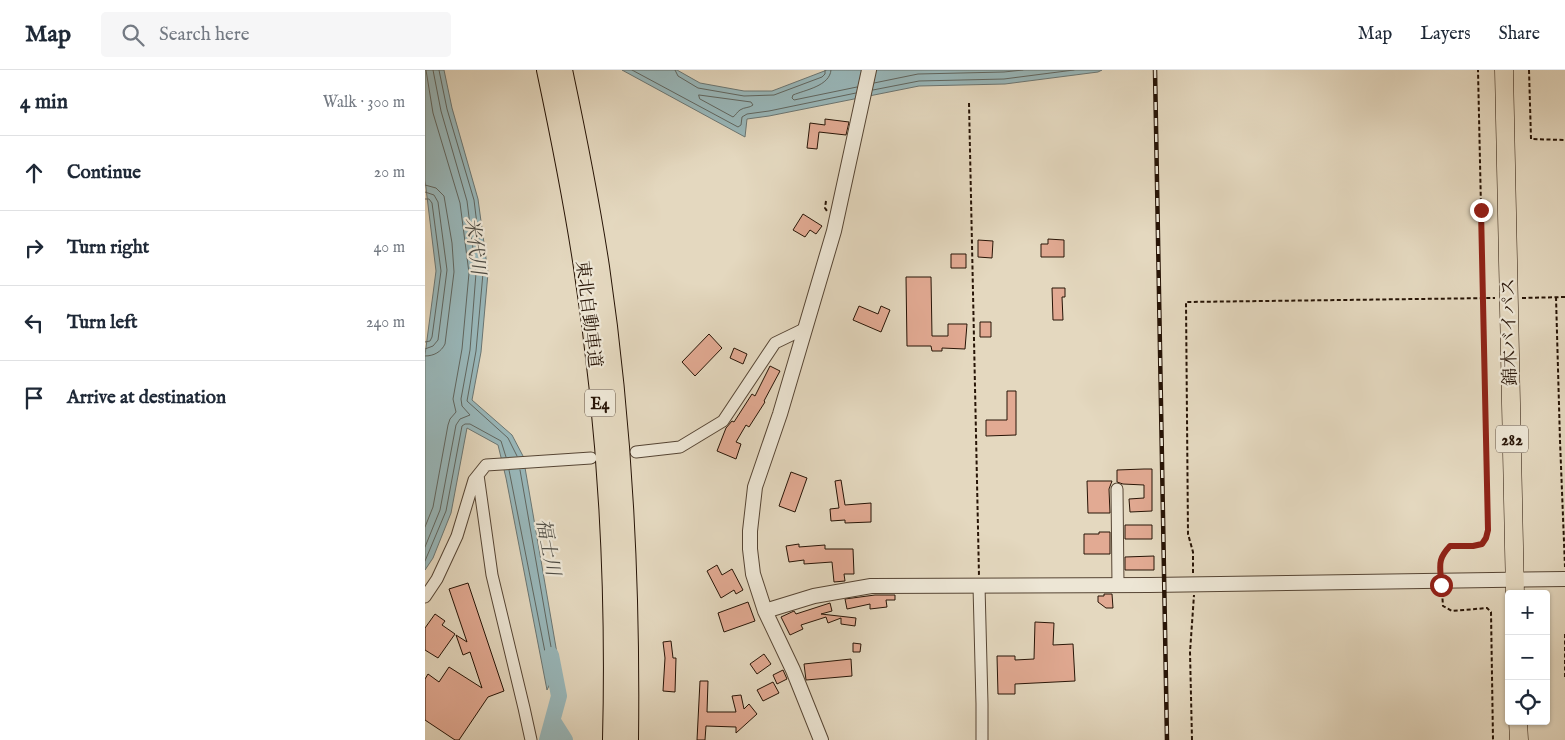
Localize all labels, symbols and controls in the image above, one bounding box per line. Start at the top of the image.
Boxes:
search box [101,12,451,57]
text: Map [25,19,71,50]
icon: search [119,21,147,49]
text: Search here [159,23,250,47]
text: Map [1358,23,1392,46]
text: Layers [1420,23,1471,46]
text: Share [1499,23,1540,46]
text: 4 min [20,89,68,116]
text: Walk · 300 m [323,93,405,113]
icon: ahead [20,159,48,187]
text: Continue [67,161,141,185]
text: 20 m [374,163,405,183]
route end [1470,199,1493,222]
water label: 米代川 [459,216,490,278]
icon: right [20,234,48,262]
text: Turn right [67,236,149,260]
text: 40 m [373,238,405,258]
street label: 東北自動車道 [570,259,606,369]
street label: 錦木バイパス [1498,278,1523,386]
icon: left [20,309,48,337]
text: Turn left [67,311,138,335]
text: 240 m [366,313,405,333]
icon: arrive [20,384,48,412]
text: Arrive at destination [67,386,226,410]
road number: E4 [585,389,615,416]
road number: 282 [1496,426,1528,452]
water label: 福士川 [530,517,565,580]
route start [1430,574,1453,597]
map controls [1505,590,1550,725]
button: + [1505,590,1550,635]
button: − [1505,635,1550,680]
button: locate [1505,680,1550,725]

